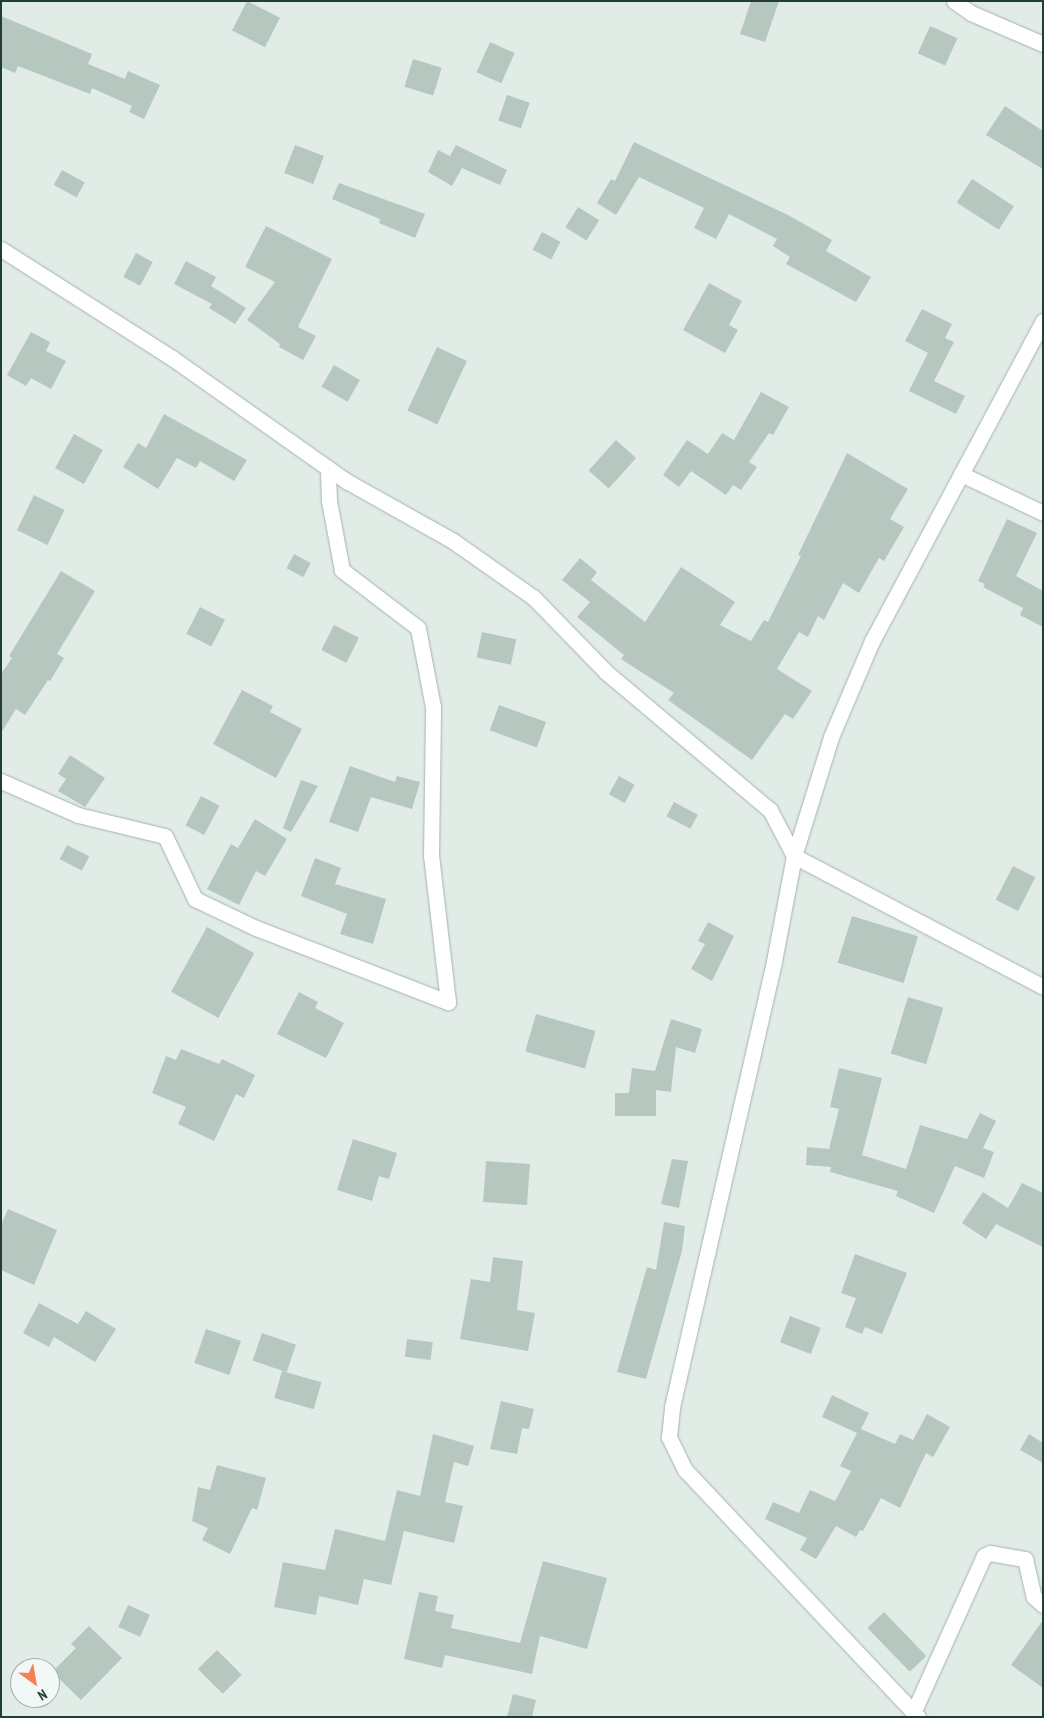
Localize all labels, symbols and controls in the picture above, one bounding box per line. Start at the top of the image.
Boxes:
north arrow [10,1658,60,1708]
text: N [34,1685,50,1705]

